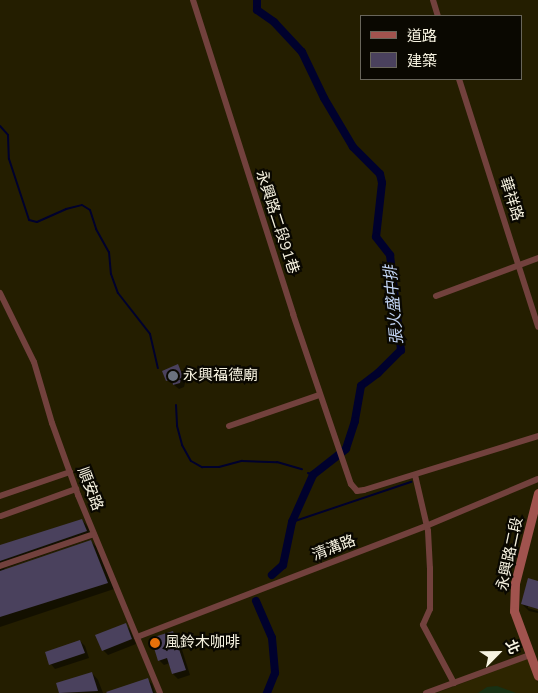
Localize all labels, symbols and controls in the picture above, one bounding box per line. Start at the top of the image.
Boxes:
legend [360,15,523,80]
text: 道路 [407,26,437,46]
text: 建築 [407,51,437,71]
street label: 永興路二段91巷 [252,168,302,276]
street label: 華祥路 [495,175,527,223]
water label: 張火盛中排 [381,264,407,346]
place label: 永興福德廟 [183,367,258,385]
marker: 永興福德廟 [167,370,179,382]
street label: 順安路 [74,465,106,513]
street label: 永興路二段 [493,515,527,593]
street label: 清溝路 [310,532,358,564]
north arrow [473,628,523,678]
place label: 風鈴木咖啡 [165,634,240,652]
marker: 風鈴木咖啡 [149,637,161,649]
text: 北 [501,637,524,657]

